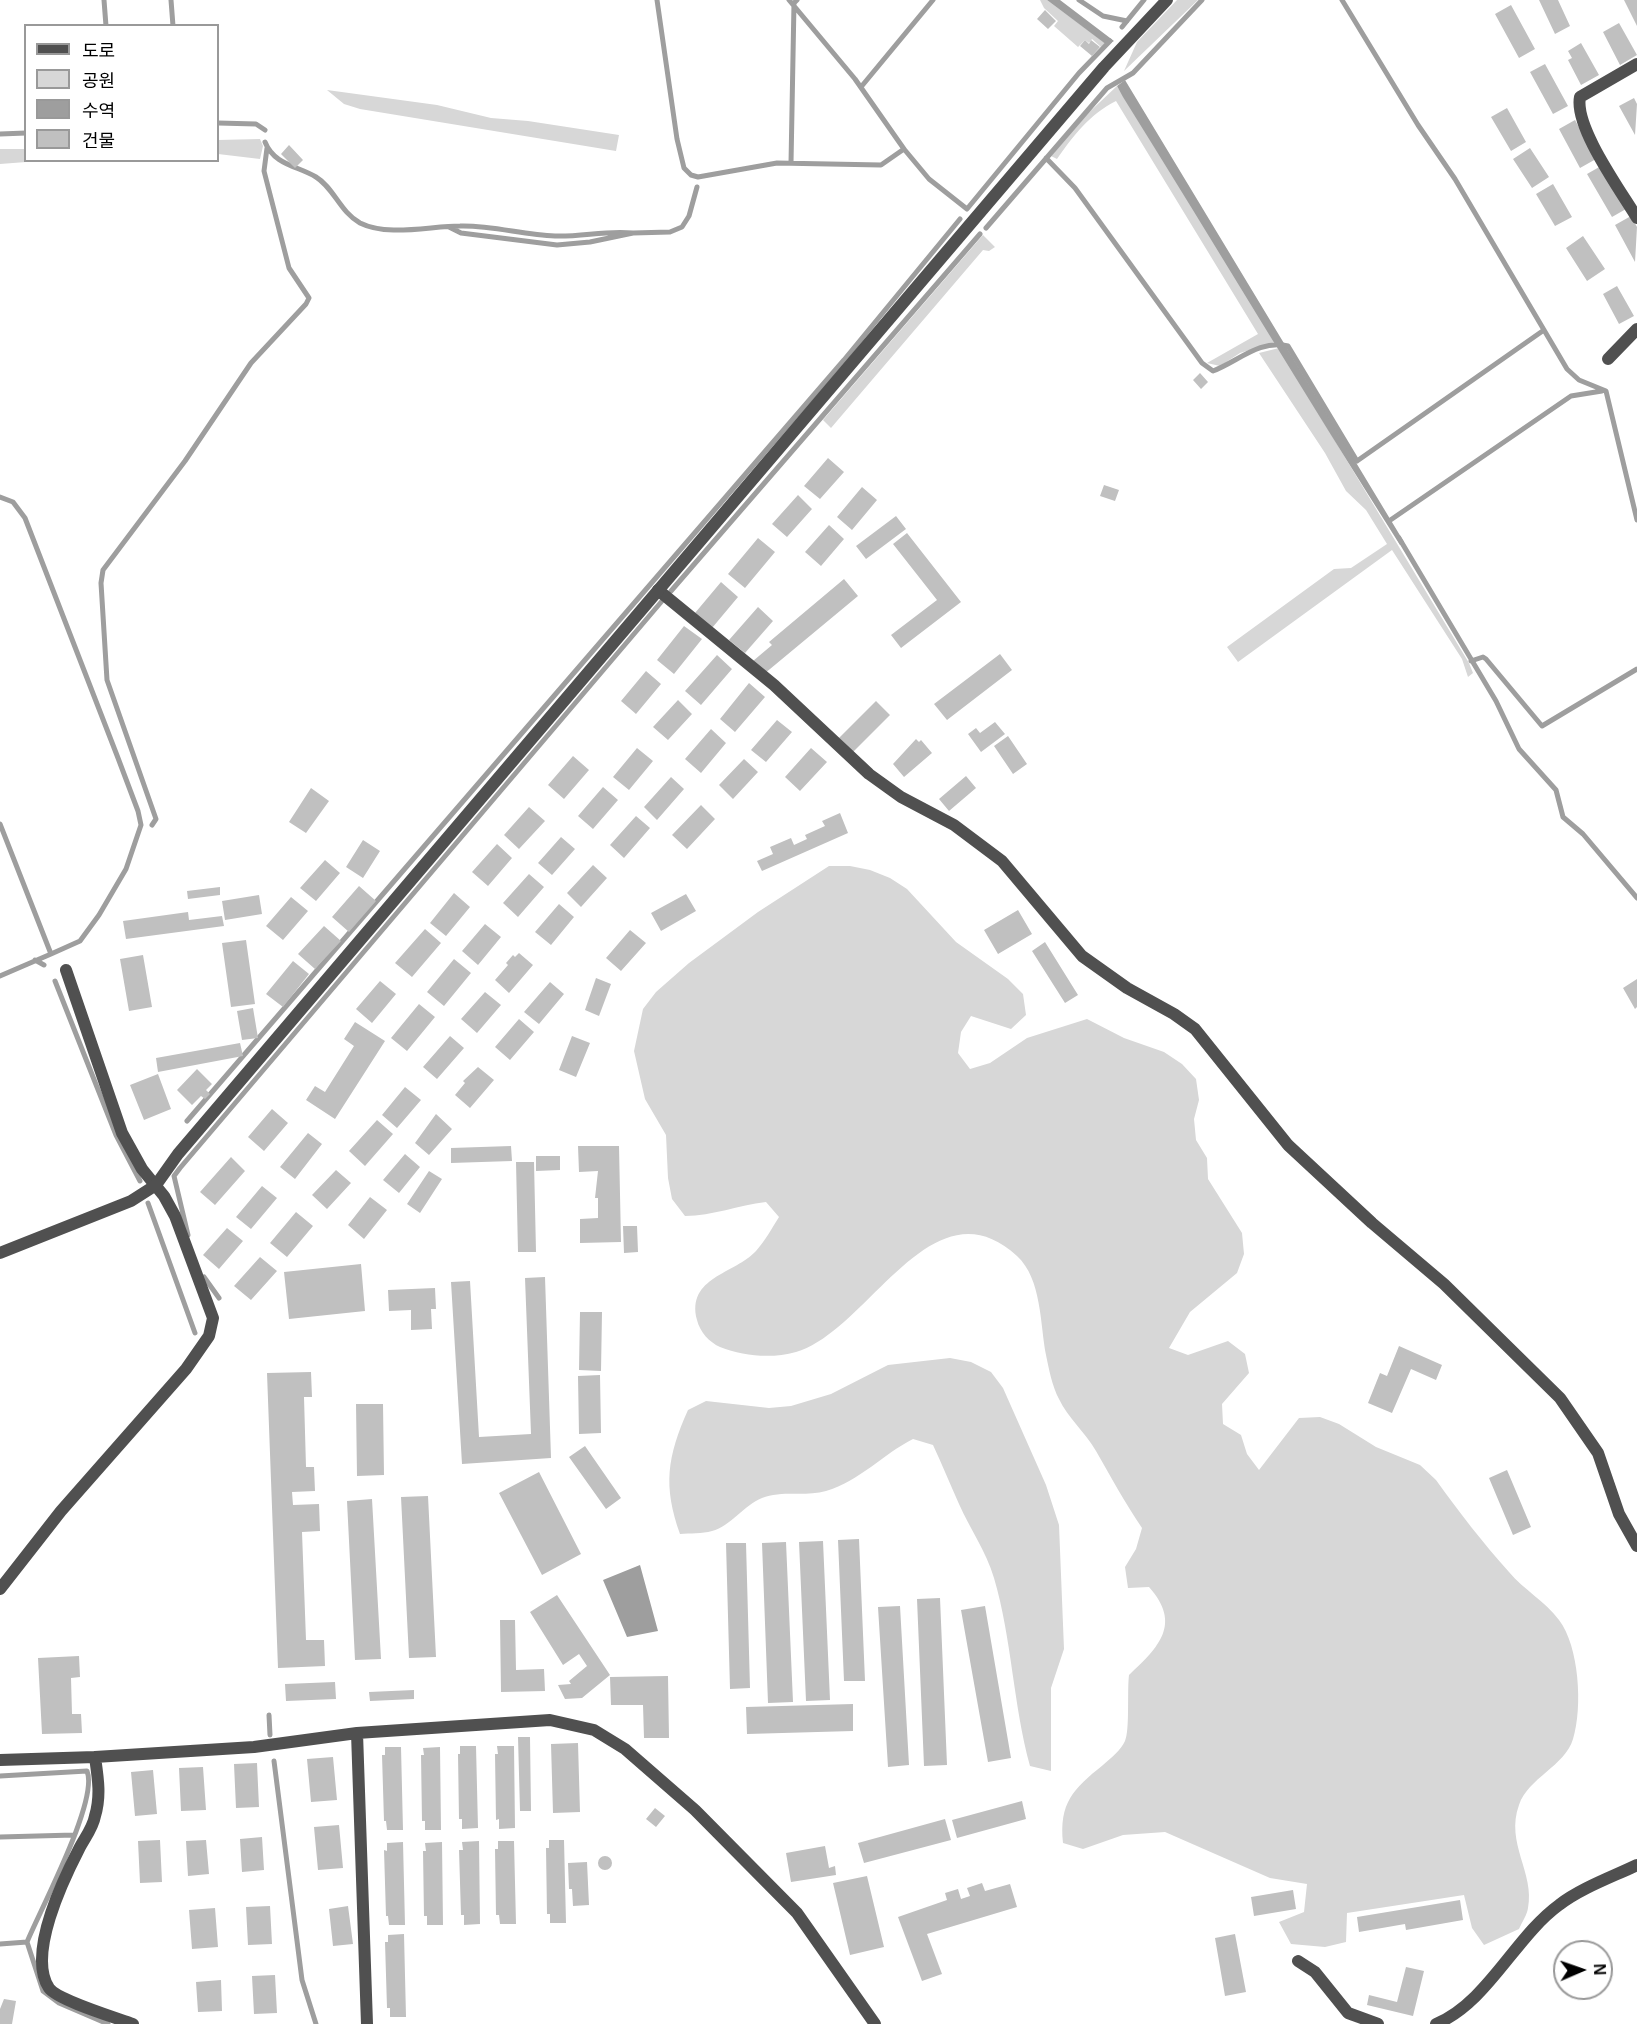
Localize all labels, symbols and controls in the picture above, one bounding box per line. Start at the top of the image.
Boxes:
legend [24,24,219,162]
text: 도로 [82,41,115,61]
text: 공원 [82,71,115,91]
text: 수역 [82,101,115,121]
text: 건물 [82,131,115,151]
north arrow [1553,1940,1613,2000]
text: N [1591,1963,1608,1975]

